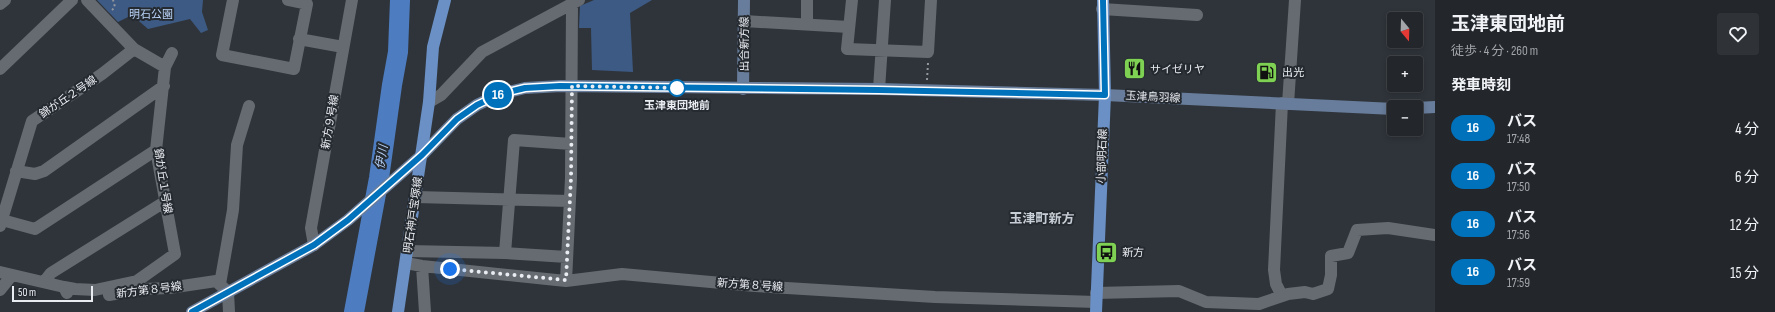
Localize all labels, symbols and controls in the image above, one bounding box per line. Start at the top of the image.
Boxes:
park label: 明石公園 [129,8,173,21]
north arrow [1387,12,1423,48]
map controls [1387,12,1423,136]
text: 玉津東団地前 [1451,13,1565,36]
button: heart [1717,13,1759,55]
street label: 出合新方線 [738,17,751,72]
text: 徒歩 · 4 分 · 260 m [1451,43,1538,59]
restaurant icon: サイゼリヤ [1121,56,1147,82]
button: + [1387,56,1423,92]
fuel station icon: 出光 [1253,59,1279,85]
place label: サイゼリヤ [1150,63,1205,76]
place label: 出光 [1282,66,1304,79]
street label: 錦が丘２号線 [37,73,99,121]
text: 発車時刻 [1451,76,1511,95]
marker: 玉津東団地前 [668,79,686,97]
line badge: 16 [480,82,516,108]
text: 16 [492,86,504,103]
street label: 玉津鳥羽線 [1125,89,1181,105]
street label: 新方９号線 [319,94,341,150]
place label: 玉津東団地前 [644,99,710,112]
button: − [1387,100,1423,136]
text: バス [1507,112,1537,131]
text: 16 [1467,119,1479,136]
text: 4 分 [1735,120,1759,139]
street label: 小部明石線 [1095,128,1109,184]
text: 17:48 [1507,131,1530,147]
water label: 伊川 [373,142,392,170]
street label: 錦が丘１号線 [151,147,175,215]
text: バス [1507,160,1537,179]
text: 16 [1467,167,1479,184]
text: 6 分 [1735,168,1759,187]
street label: 明石神戸宝塚線 [401,176,425,254]
text: 17:50 [1507,179,1530,195]
text: バス [1507,208,1537,227]
district label: 玉津町新方 [1009,211,1075,227]
text: 16 [1467,215,1479,232]
text: 12 分 [1730,216,1759,235]
text: 17:56 [1507,227,1530,243]
bus stop icon: 新方 [1094,239,1120,265]
place label: 新方 [1122,246,1144,259]
text: バス [1507,256,1537,275]
your location [440,259,460,279]
text: 16 [1467,263,1479,280]
text: 15 分 [1730,264,1759,283]
text: 17:59 [1507,275,1530,291]
street label: 新方第８号線 [717,276,783,294]
street label: 新方第８号線 [115,280,183,300]
scale bar [12,284,93,303]
text: 50 m [18,286,36,299]

